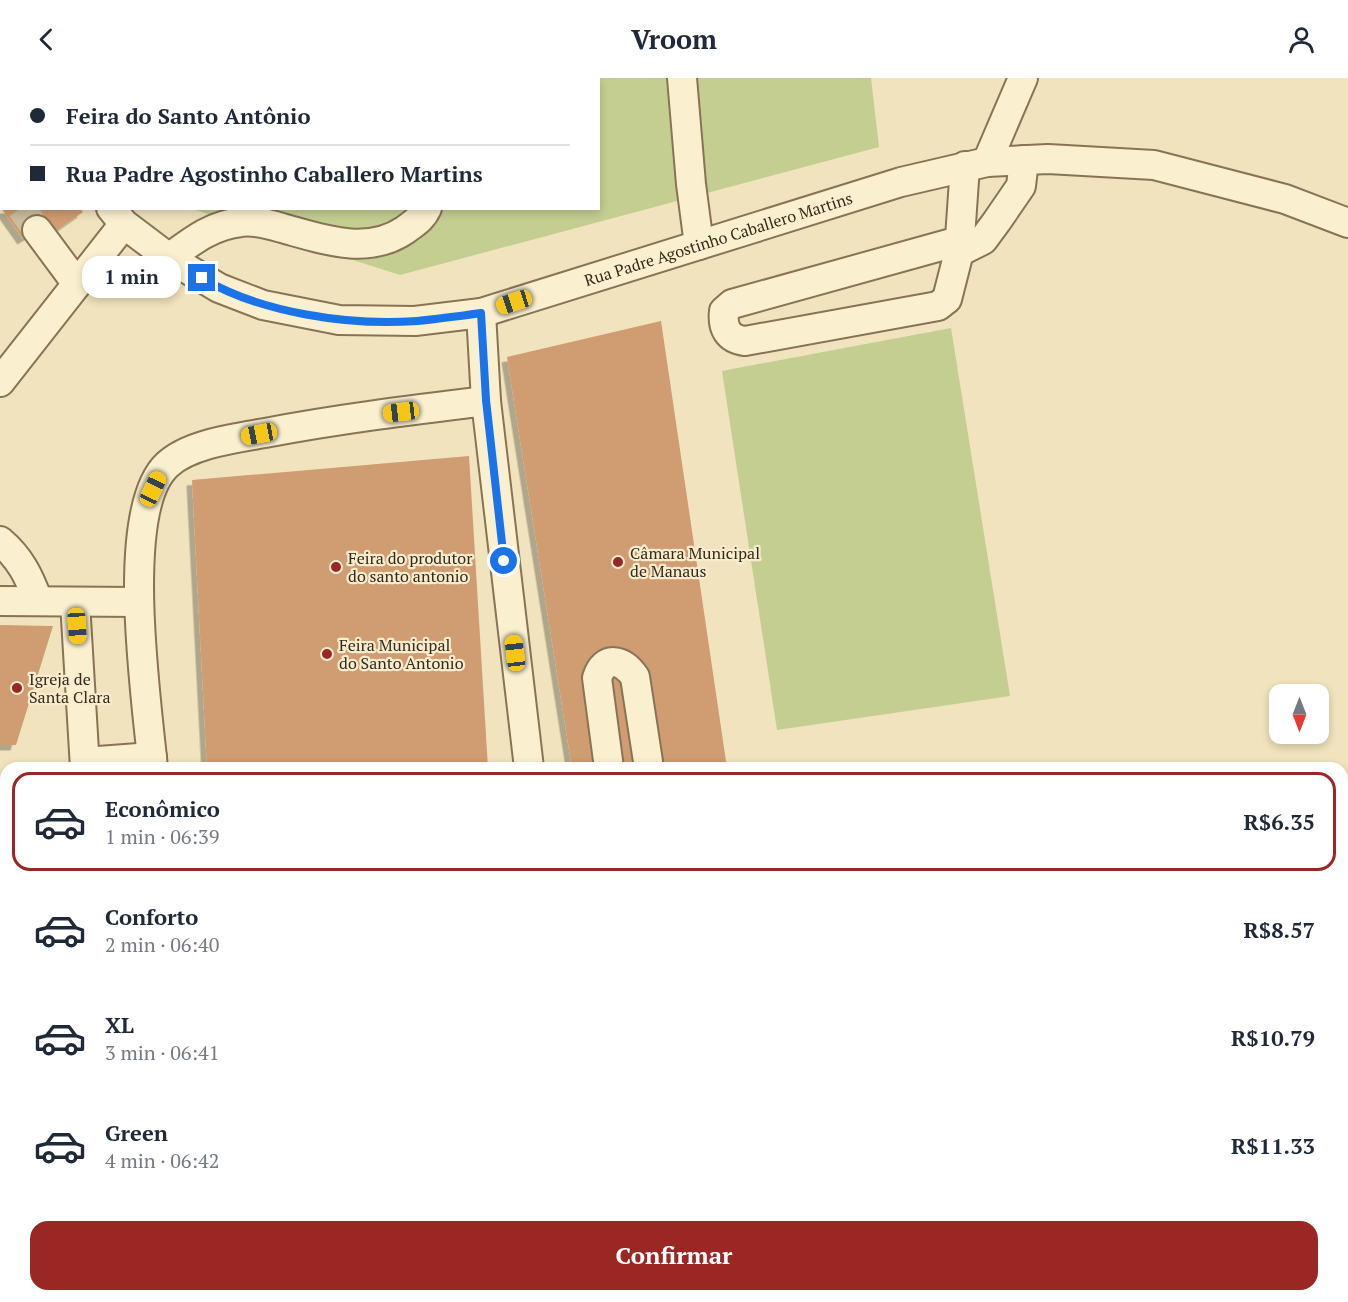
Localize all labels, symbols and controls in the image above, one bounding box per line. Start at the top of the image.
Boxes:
text: Vroom [631,21,717,57]
icon: back [30,23,63,56]
icon: person [1285,23,1318,56]
text: Feira do Santo Antônio [66,101,311,130]
text: Rua Padre Agostinho Caballero Martins [66,159,483,188]
street label: Rua Padre Agostinho Caballero Martins [581,187,855,291]
callout: 1 min [82,257,181,299]
text: 1 min [104,263,159,290]
route end [188,264,215,291]
car [494,288,534,316]
car [382,401,420,423]
car [240,422,278,446]
car [137,469,169,509]
place label: Câmara Municipal de Manaus [630,542,760,582]
place label: Feira do produtor do santo antonio [348,547,473,587]
route start [490,547,517,574]
marker: Câmara Municipal de Manaus [611,555,625,569]
marker: Feira do produtor do santo antonio [329,560,343,574]
car [67,607,87,645]
place label: Feira Municipal do Santo Antonio [339,634,464,674]
car [504,634,526,672]
marker: Feira Municipal do Santo Antonio [320,647,334,661]
place label: Igreja de Santa Clara [29,668,111,708]
marker: Igreja de Santa Clara [10,681,24,695]
north arrow [1269,684,1329,744]
map controls [1269,684,1329,744]
text: Econômico [105,794,220,823]
icon: car [33,795,87,849]
text: R$6.35 [1243,807,1315,836]
text: 1 min · 06:39 [105,823,219,850]
text: Conforto [105,902,198,931]
icon: car [33,903,87,957]
text: R$8.57 [1243,915,1315,944]
text: 2 min · 06:40 [105,931,219,958]
text: XL [105,1010,134,1039]
icon: car [33,1011,87,1065]
text: R$10.79 [1231,1023,1315,1052]
text: 3 min · 06:41 [105,1039,219,1066]
text: Green [105,1118,168,1147]
icon: car [33,1119,87,1173]
text: R$11.33 [1231,1131,1315,1160]
text: 4 min · 06:42 [105,1147,219,1174]
button: Confirmar [30,1221,1318,1290]

